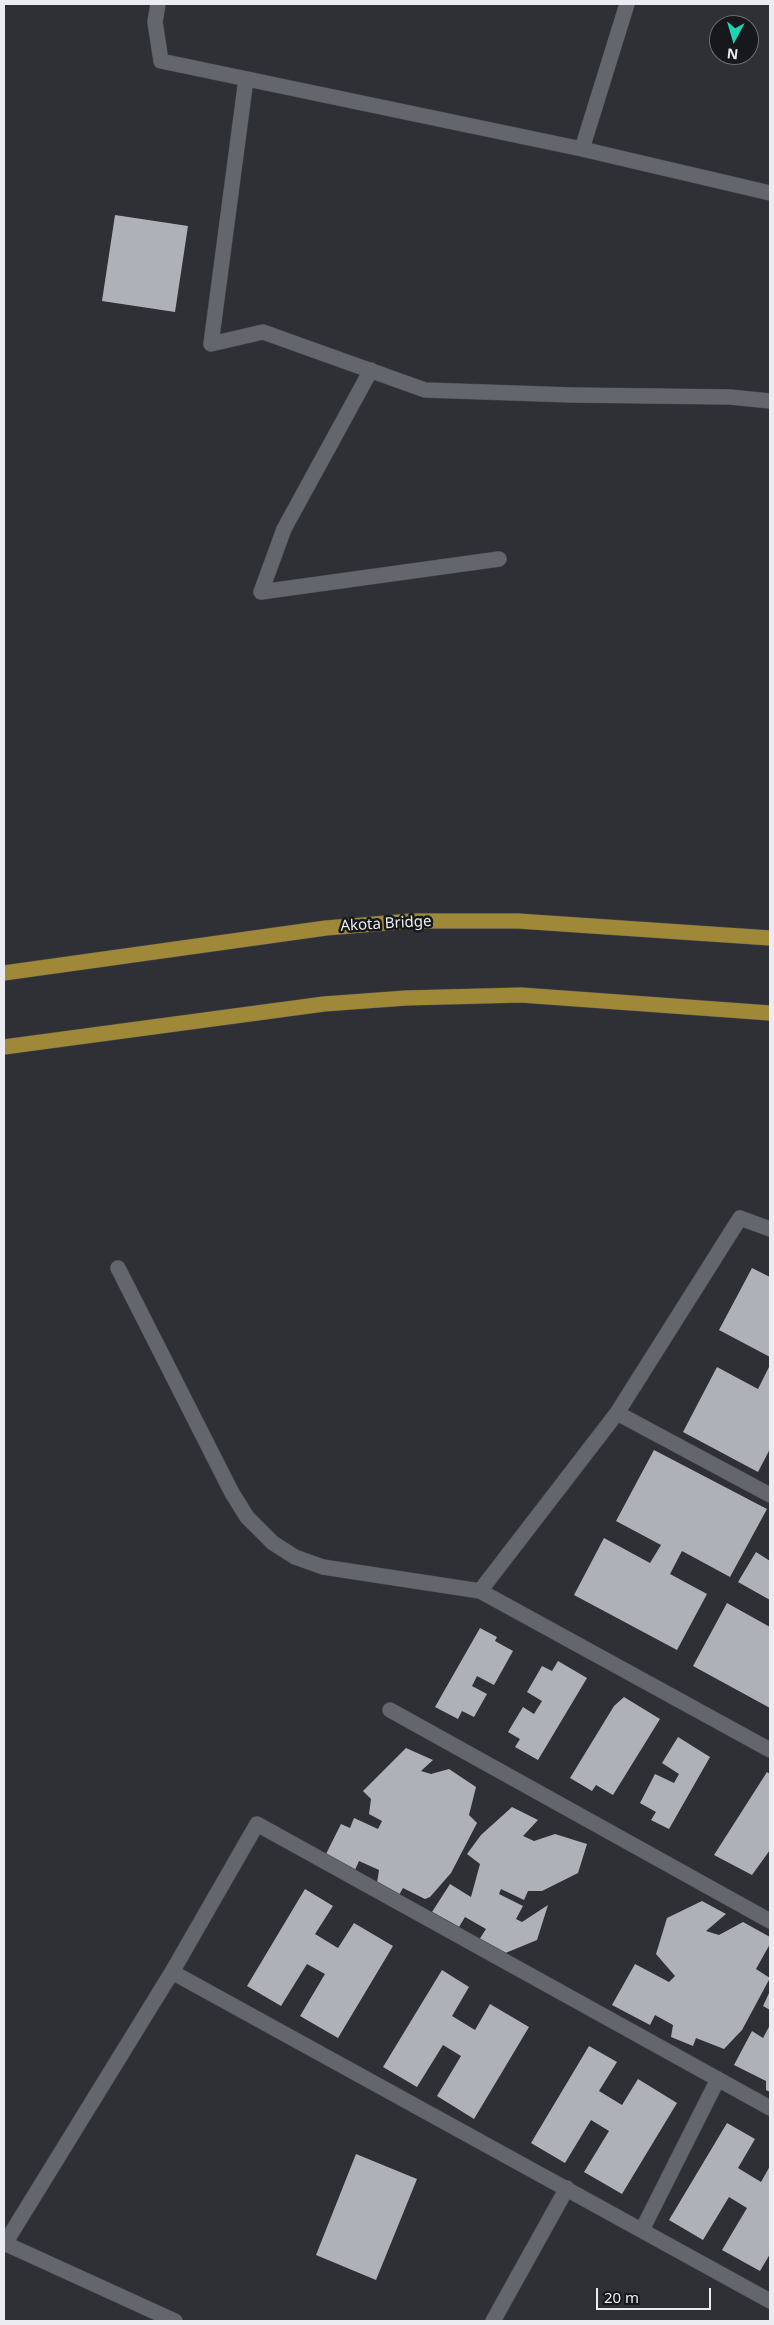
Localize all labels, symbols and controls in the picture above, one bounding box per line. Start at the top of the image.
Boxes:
north arrow [709,15,759,65]
text: N [726,44,739,64]
street label: Akota Bridge [340,913,432,935]
scale bar [599,2278,714,2310]
text: 20 m [604,2287,639,2307]

